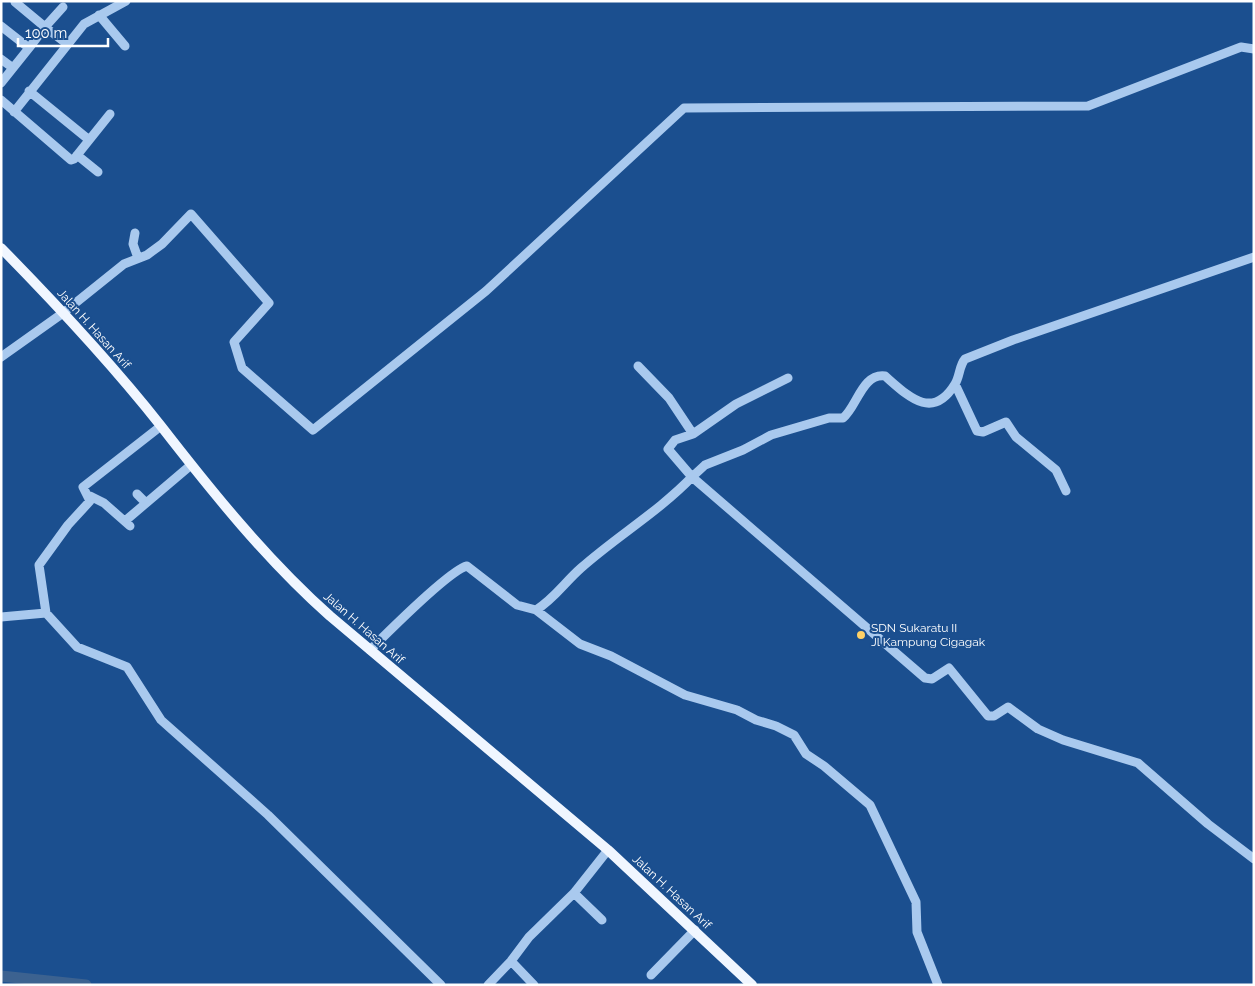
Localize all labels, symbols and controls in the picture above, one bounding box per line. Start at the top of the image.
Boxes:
scale bar [18,15,108,47]
text: 100 m [25,24,67,42]
street label: Jalan H. Hasan Arif [54,286,134,373]
street label: Jalan H. Hasan Arif [321,589,408,668]
place label: SDN Sukaratu II Jl Kampung Cigagak [871,621,986,649]
marker: SDN Sukaratu II Jl Kampung Cigagak [855,629,867,641]
street label: Jalan H. Hasan Arif [630,852,715,933]

